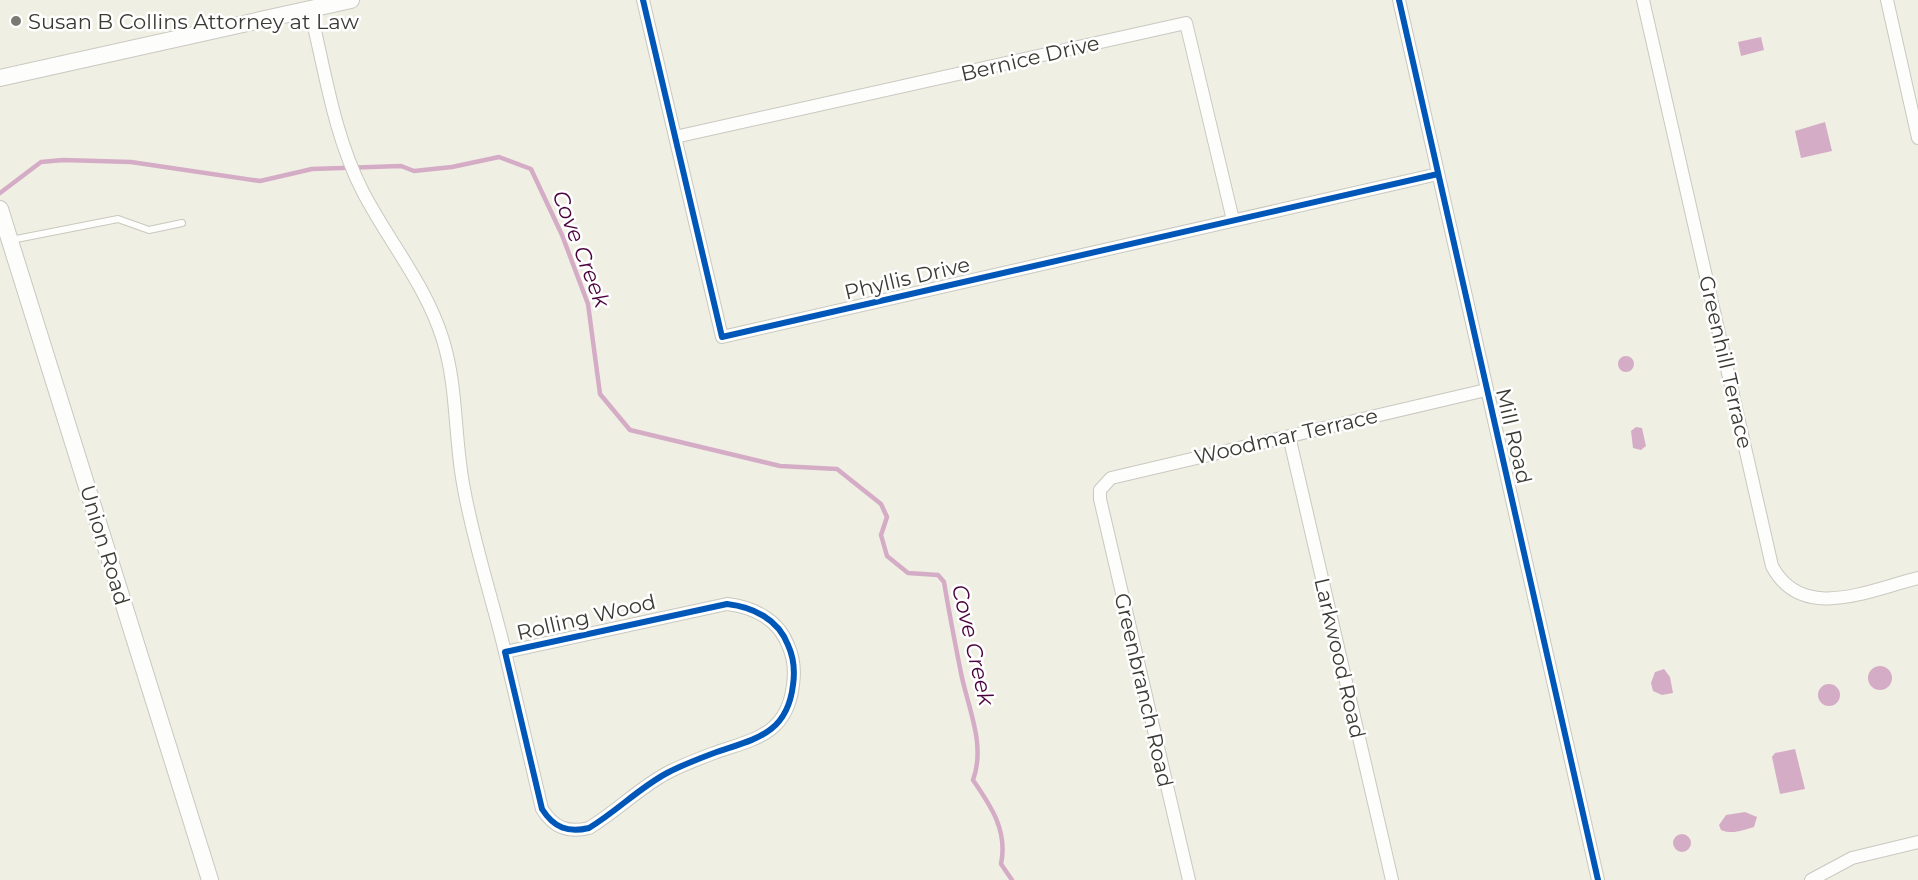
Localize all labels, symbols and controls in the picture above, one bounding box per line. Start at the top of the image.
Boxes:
place label: Susan B Collins Attorney at Law [28,9,360,34]
marker: Susan B Collins Attorney at Law [9,14,23,28]
street label: Bernice Drive [958,30,1102,86]
water label: Cove Creek [546,187,616,312]
street label: Phyllis Drive [842,251,972,305]
street label: Greenhill Terrace [1694,273,1758,451]
street label: Mill Road [1491,386,1537,486]
street label: Woodmar Terrace [1192,403,1380,469]
street label: Union Road [75,482,135,608]
street label: Larkwood Road [1309,575,1371,741]
water label: Cove Creek [946,582,1000,709]
street label: Rolling Wood [514,589,658,645]
street label: Greenbranch Road [1109,590,1179,790]

